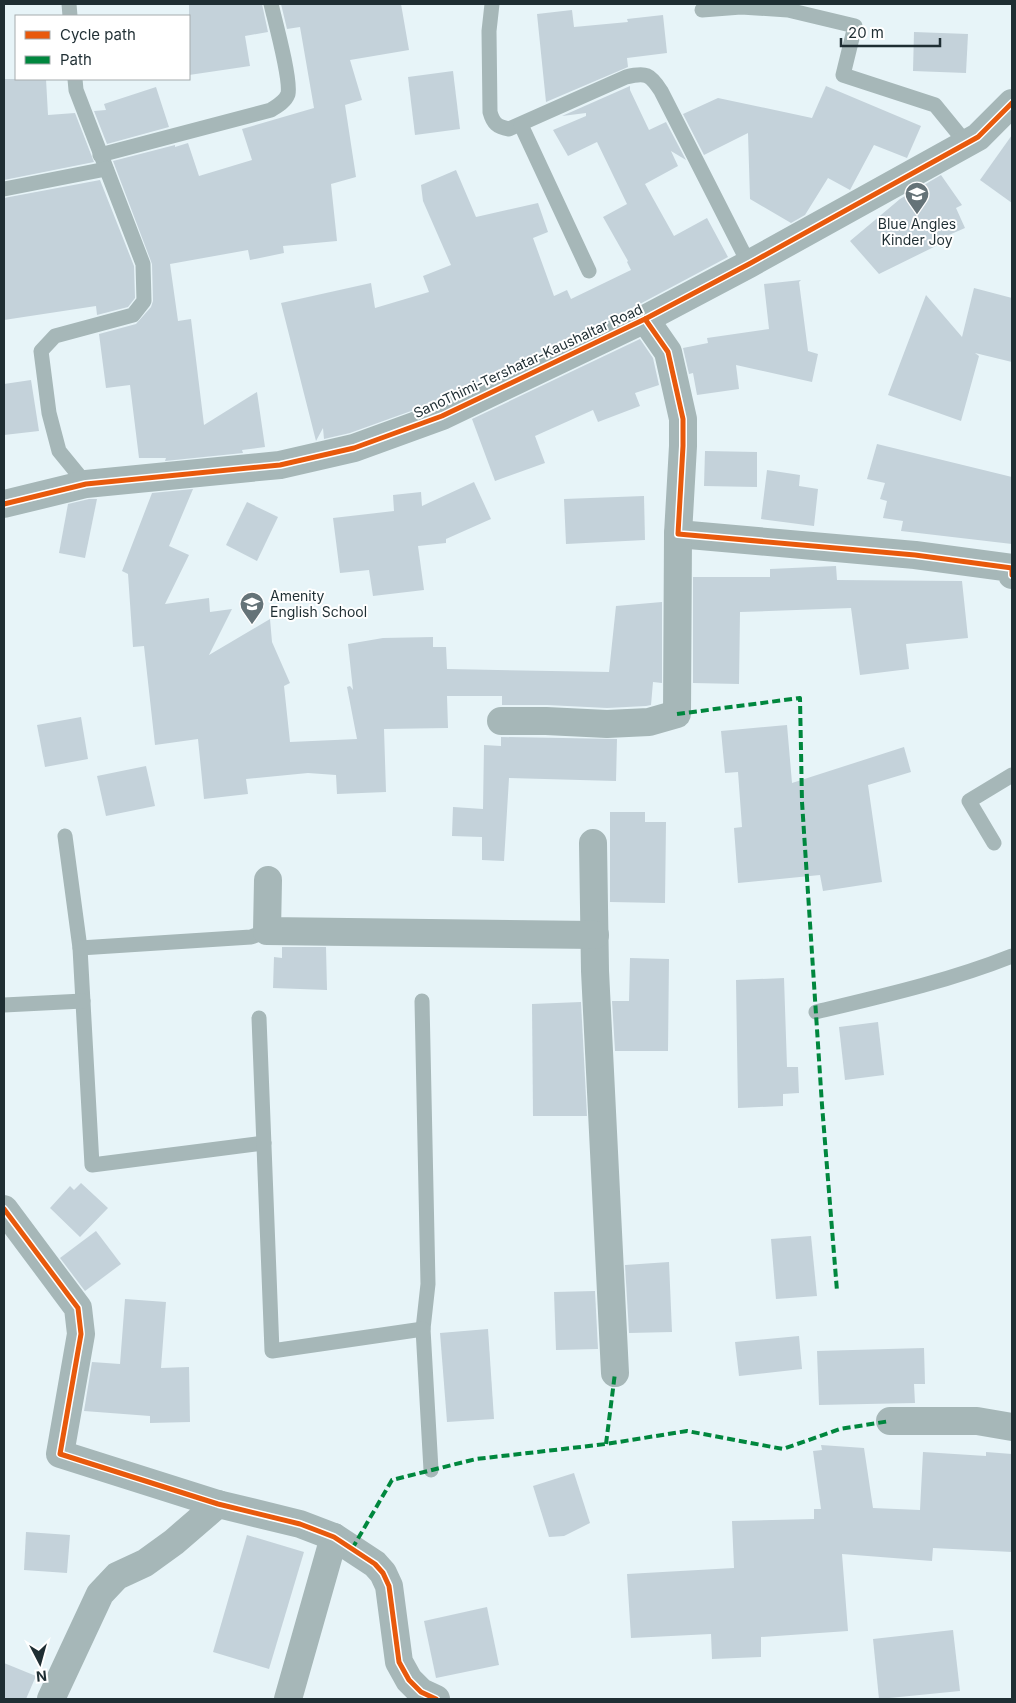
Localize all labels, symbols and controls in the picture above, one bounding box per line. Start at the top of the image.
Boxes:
legend [15,15,190,80]
scale bar [841,15,940,47]
text: 20 m [848,23,884,42]
text: Cycle path [60,25,136,44]
text: Path [60,50,92,69]
school or university icon: Blue Angles Kinder Joy [904,181,930,215]
place label: Blue Angles Kinder Joy [878,215,956,248]
street label: SanoThimi-Tershatar-Kaushaltar Road [410,300,645,421]
place label: Amenity English School [270,587,367,620]
school or university icon: Amenity English School [239,591,265,625]
north arrow [15,1638,65,1688]
text: N [35,1667,48,1685]

